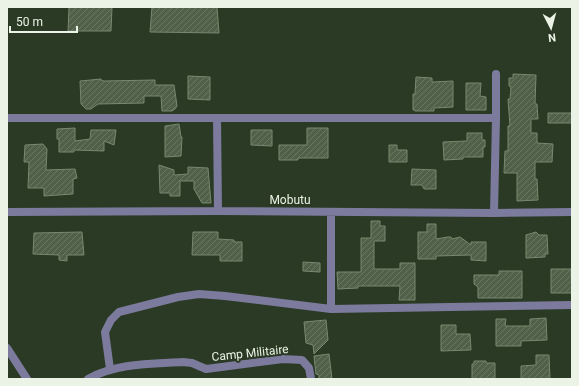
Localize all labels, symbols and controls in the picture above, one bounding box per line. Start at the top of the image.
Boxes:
scale bar [10,8,77,34]
north arrow [531,8,571,48]
text: 50 m [16,15,43,29]
text: N [547,31,557,44]
street label: Mobutu [269,193,311,207]
street label: Camp Militaire [211,342,289,364]

